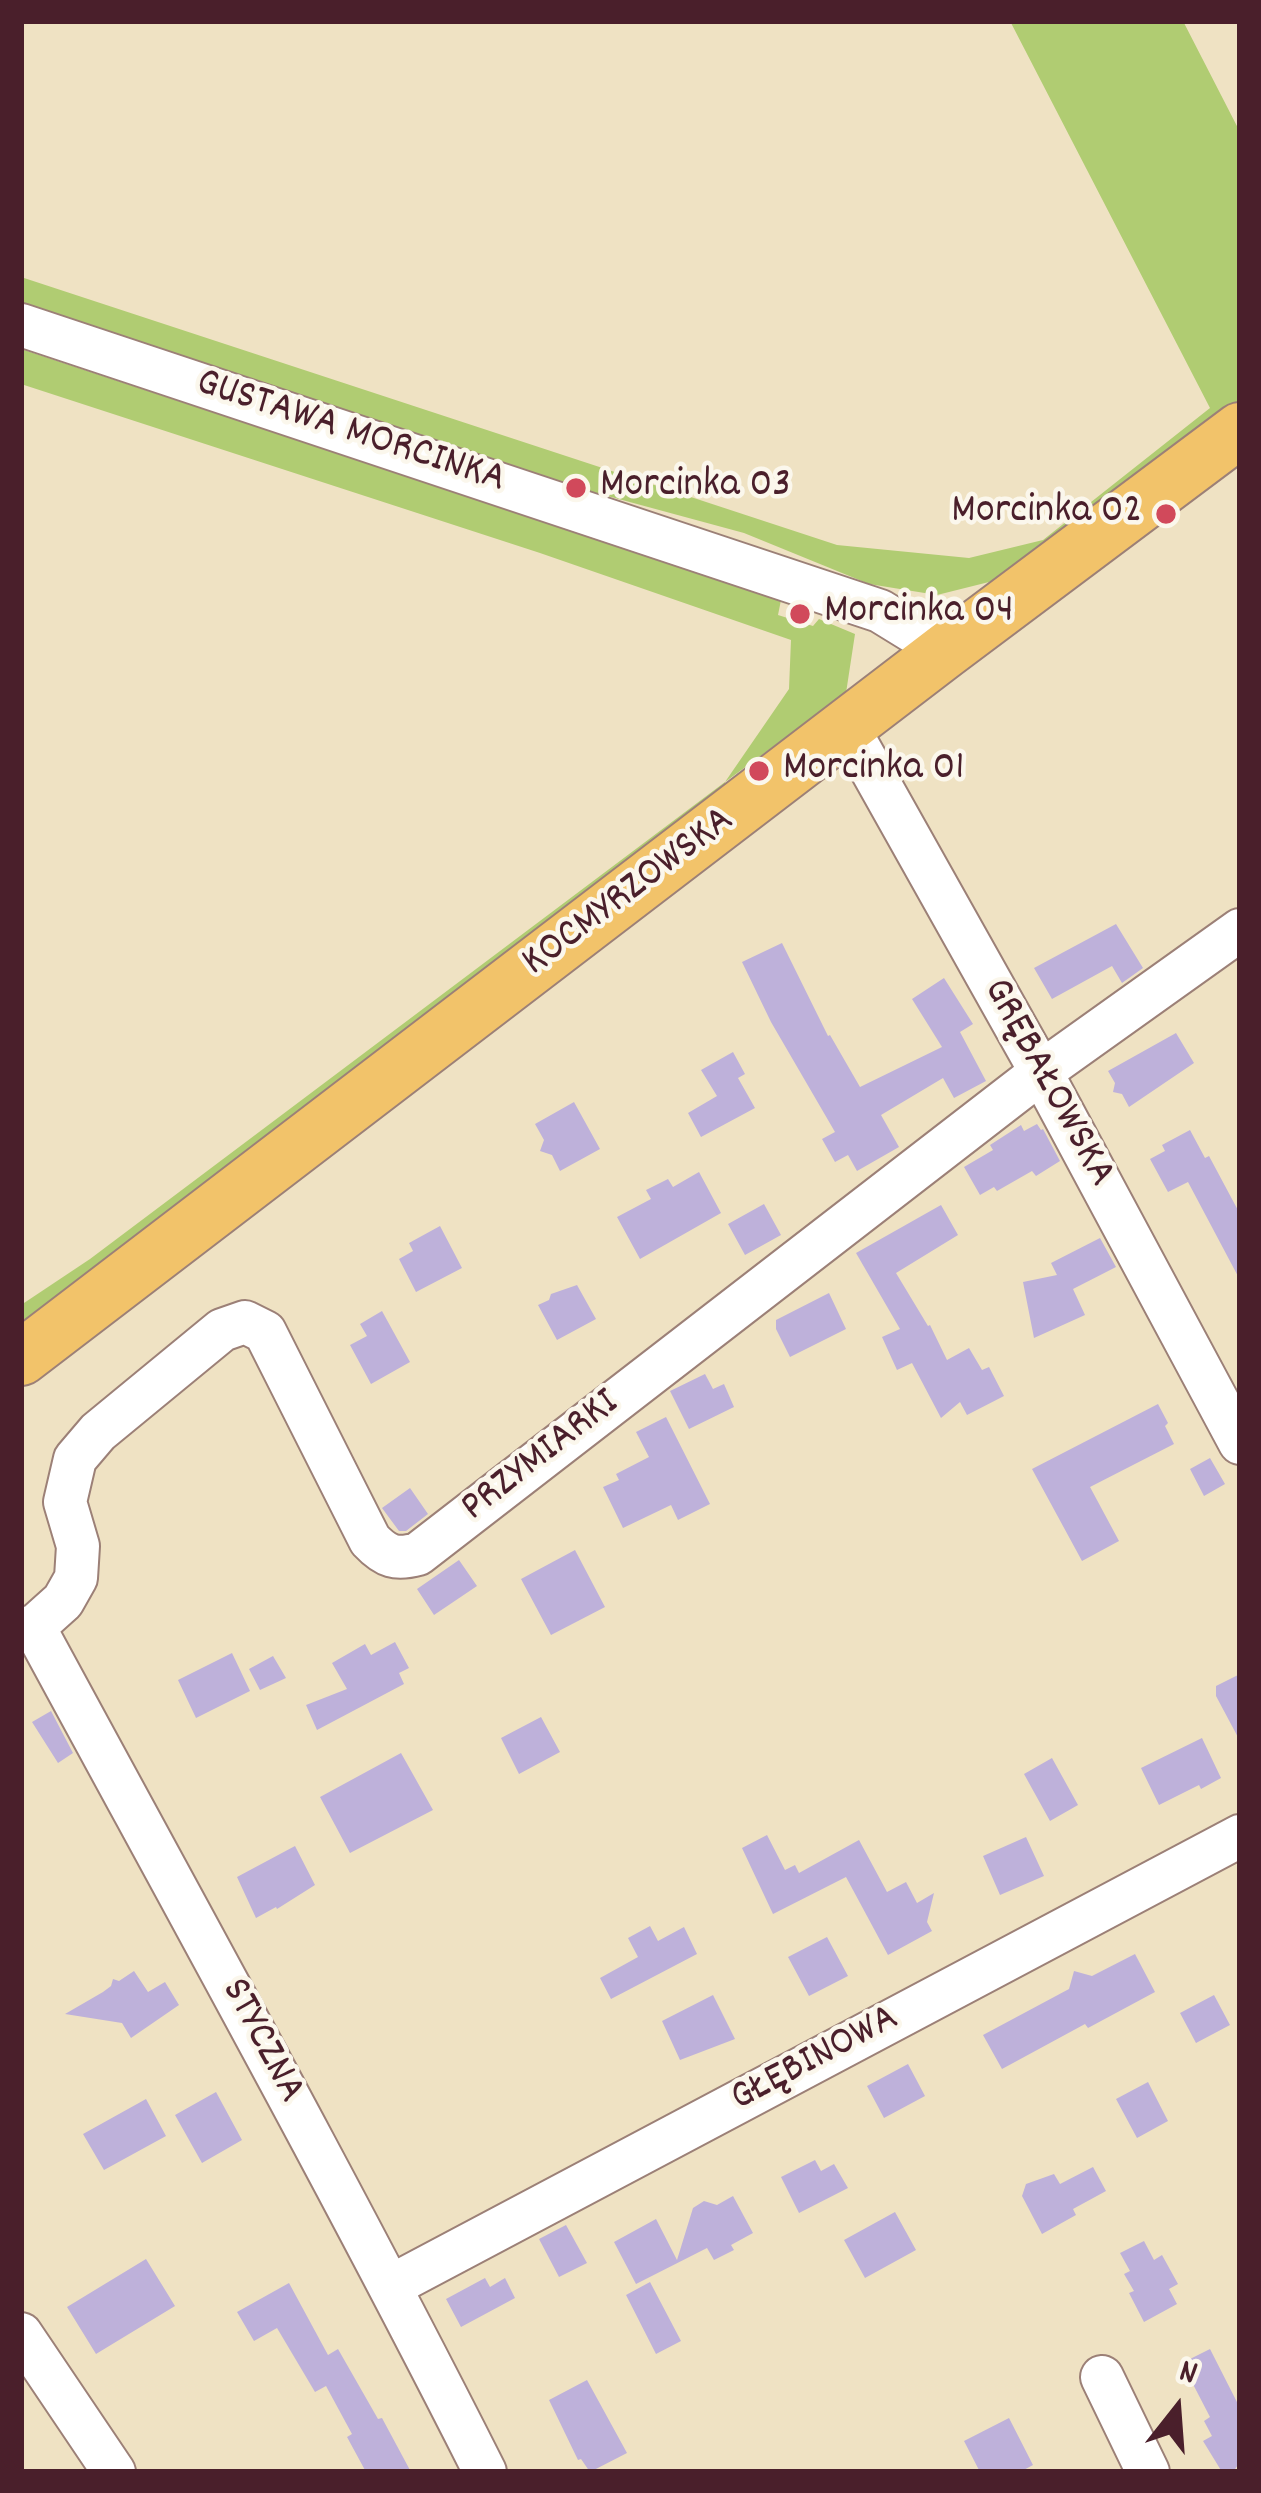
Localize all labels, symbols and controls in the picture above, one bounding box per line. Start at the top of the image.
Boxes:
street label: GUSTAWA MORCINKA [189,360,511,508]
place label: Morcinka 03 [600,463,791,513]
marker: Morcinka 03 [563,475,589,501]
place label: Morcinka 02 [951,489,1142,539]
marker: Morcinka 02 [1153,501,1179,527]
place label: Morcinka 04 [824,589,1014,639]
marker: Morcinka 04 [787,601,813,627]
place label: Morcinka 01 [783,746,964,796]
marker: Morcinka 01 [746,758,772,784]
street label: KOCMYRZOWSKA [514,798,746,990]
street label: GRĘBAŁOWSKA [968,971,1124,1197]
street label: PRZYMIARKI [453,1381,631,1535]
street label: STYCZNA [206,1971,314,2113]
street label: GŁĘBINOWA [723,1996,909,2126]
north arrow [1117,2349,1237,2469]
text: N [1173,2349,1202,2399]

